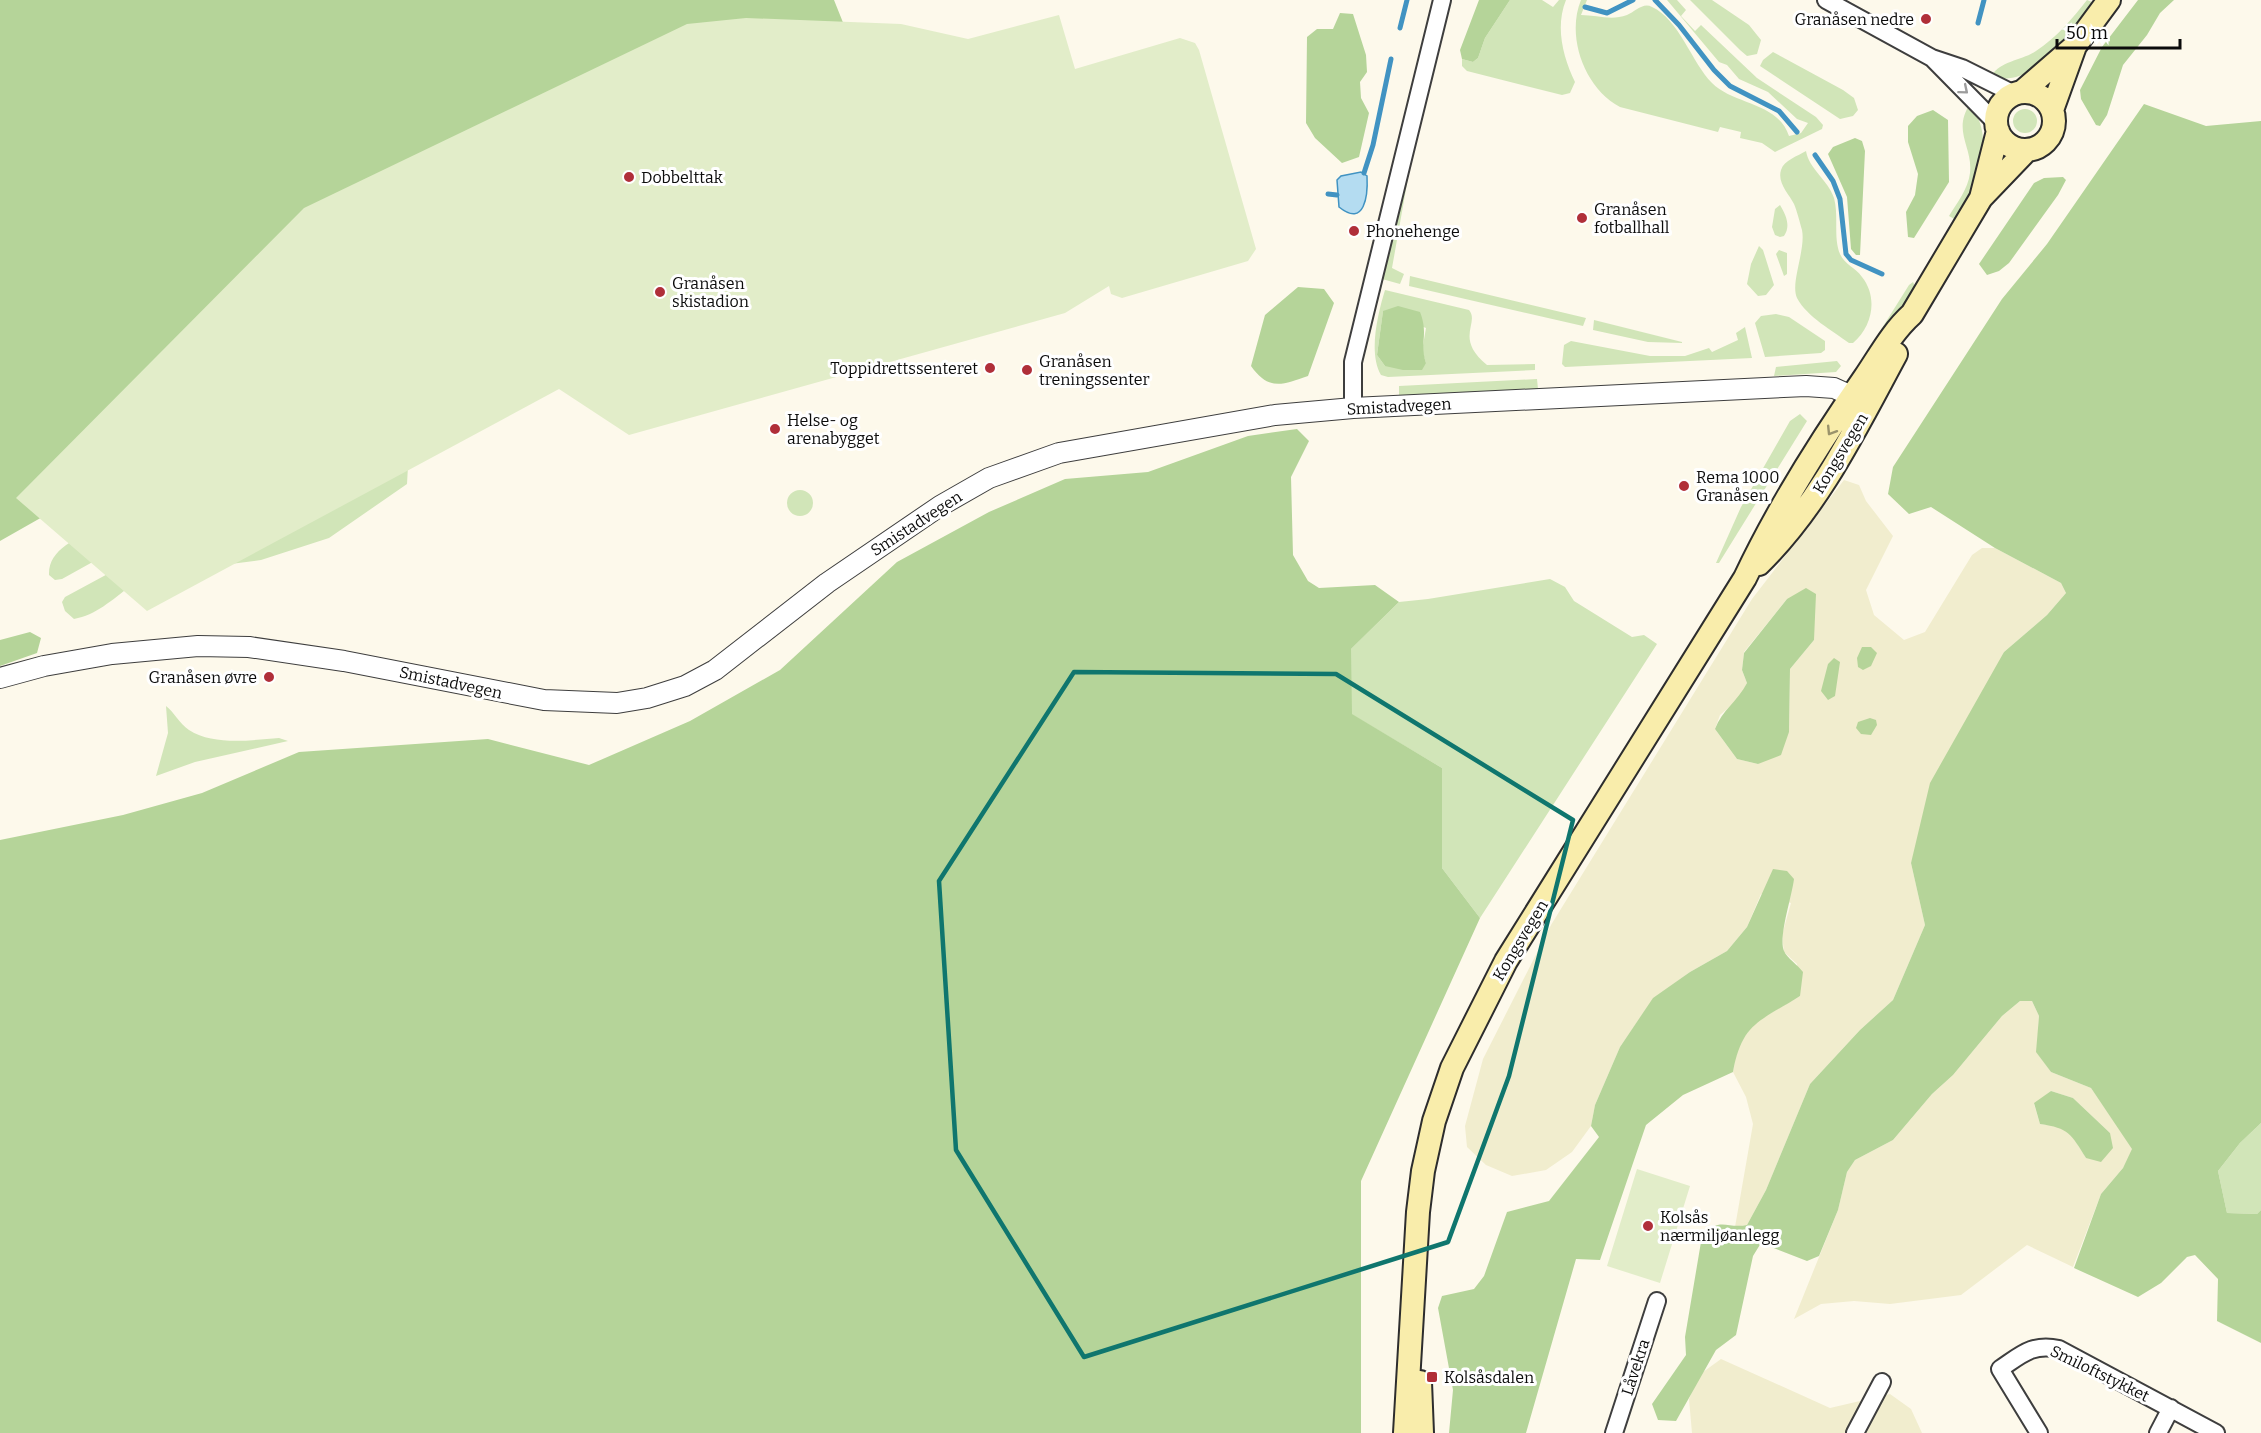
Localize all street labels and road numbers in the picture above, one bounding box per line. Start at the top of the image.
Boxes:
street label: Smistadvegen [1346,394,1452,419]
street label: Kongsvegen [1809,410,1872,497]
street label: Smistadvegen [867,487,965,560]
street label: Smistadvegen [398,662,504,703]
street label: Kongsvegen [1489,897,1552,984]
street label: Låvekra [1617,1336,1654,1398]
street label: Smiloftstykket [2047,1341,2153,1406]

